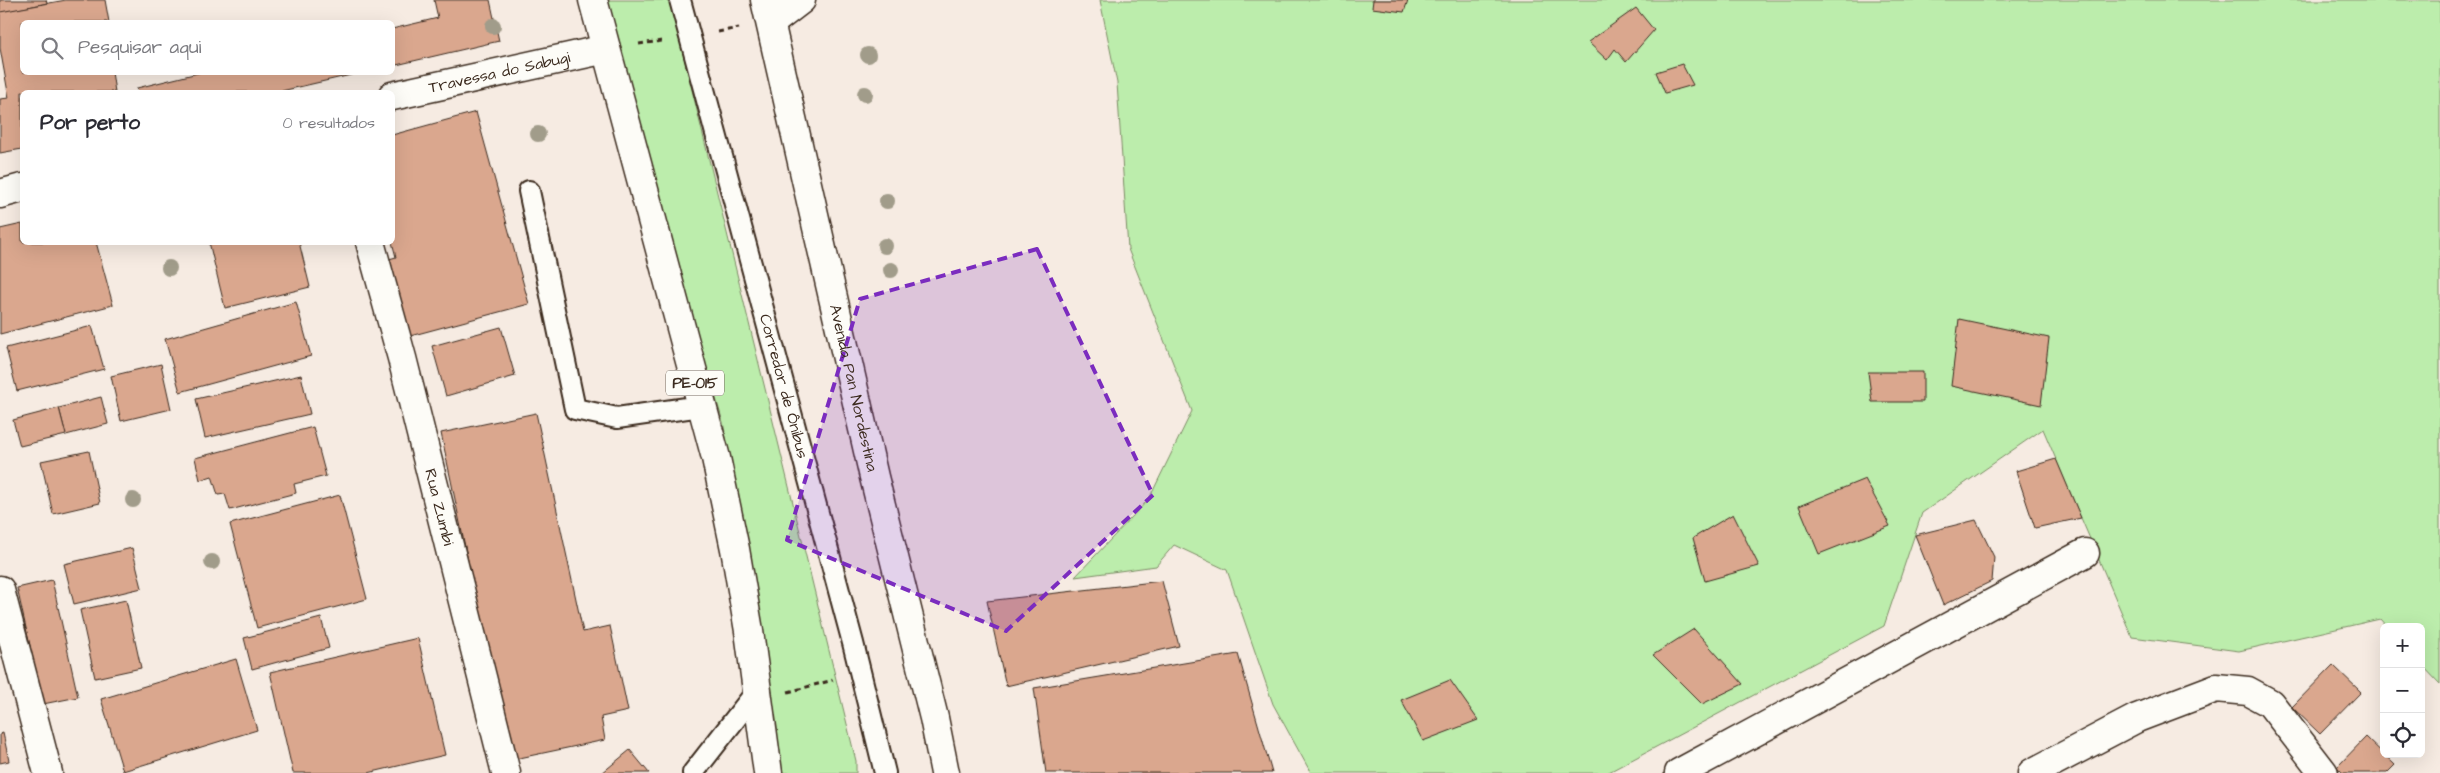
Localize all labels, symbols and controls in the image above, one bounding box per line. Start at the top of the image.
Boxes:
search box [20,20,395,75]
icon: search [38,34,66,62]
text: Pesquisar aqui [78,34,201,61]
street label: Travessa do Sabugi [427,46,573,99]
text: Por perto [40,108,140,137]
text: 0 resultados [283,112,375,134]
street label: Avenida Pan Nordestina [824,302,883,474]
street label: Corredor de Ônibus [754,312,814,461]
road number: PE-015 [666,370,724,396]
street label: Rua Zumbi [419,466,460,548]
map controls [2380,623,2425,758]
button: + [2380,623,2425,668]
button: − [2380,668,2425,713]
button: locate [2380,713,2425,758]

